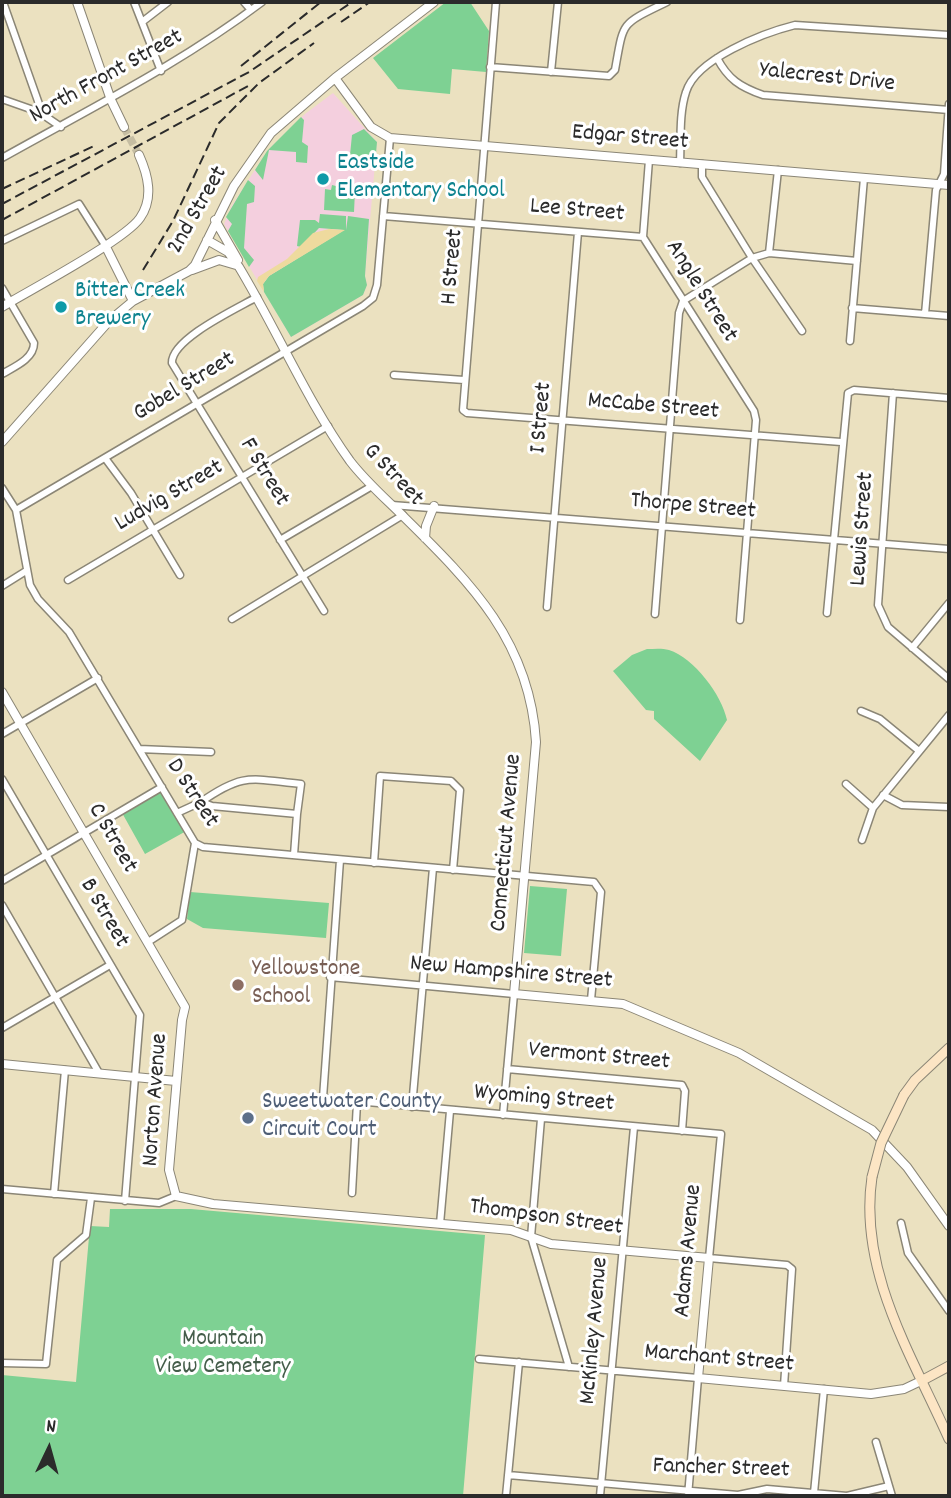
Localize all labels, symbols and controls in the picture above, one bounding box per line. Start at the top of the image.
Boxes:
street label: North Front Street [25,24,189,132]
street label: Yalecrest Drive [758,58,896,100]
street label: Edgar Street [571,120,689,158]
place label: Eastside Elementary School [337,151,505,207]
street label: 2nd Street [162,162,236,260]
marker: Eastside Elementary School [315,171,331,187]
street label: Lee Street [529,194,625,230]
street label: H Street [436,228,472,306]
street label: Angle Street [657,236,743,348]
place label: Bitter Creek Brewery [75,279,185,335]
marker: Bitter Creek Brewery [53,299,69,315]
street label: Gobel Street [129,346,241,430]
street label: I Street [526,381,560,455]
street label: McCabe Street [586,388,720,428]
street label: F Street [231,434,295,512]
street label: G Street [356,438,428,514]
street label: Ludvig Street [111,454,229,540]
street label: Lewis Street [846,471,882,587]
street label: Thorpe Street [629,488,757,528]
street label: Connecticut Avenue [486,753,530,933]
street label: D Street [158,754,224,834]
street label: C Street [80,799,142,879]
street label: B Street [72,874,134,954]
street label: New Hampshire Street [409,951,613,997]
place label: Yellowstone School [252,957,360,1013]
marker: Yellowstone School [230,977,246,993]
street label: Norton Avenue [138,1033,176,1167]
street label: Vermont Street [527,1037,671,1079]
street label: Wyoming Street [473,1080,615,1120]
place label: Sweetwater County Circuit Court [262,1090,441,1146]
marker: Sweetwater County Circuit Court [240,1110,256,1126]
street label: Adams Avenue [670,1183,710,1319]
street label: Thompson Street [467,1194,625,1244]
street label: McKinley Avenue [575,1256,617,1406]
park label: Mountain View Cemetery [156,1327,290,1383]
street label: Marchant Street [643,1339,795,1381]
north arrow [14,1414,84,1484]
text: N [45,1414,57,1441]
street label: Fancher Street [652,1453,790,1487]

